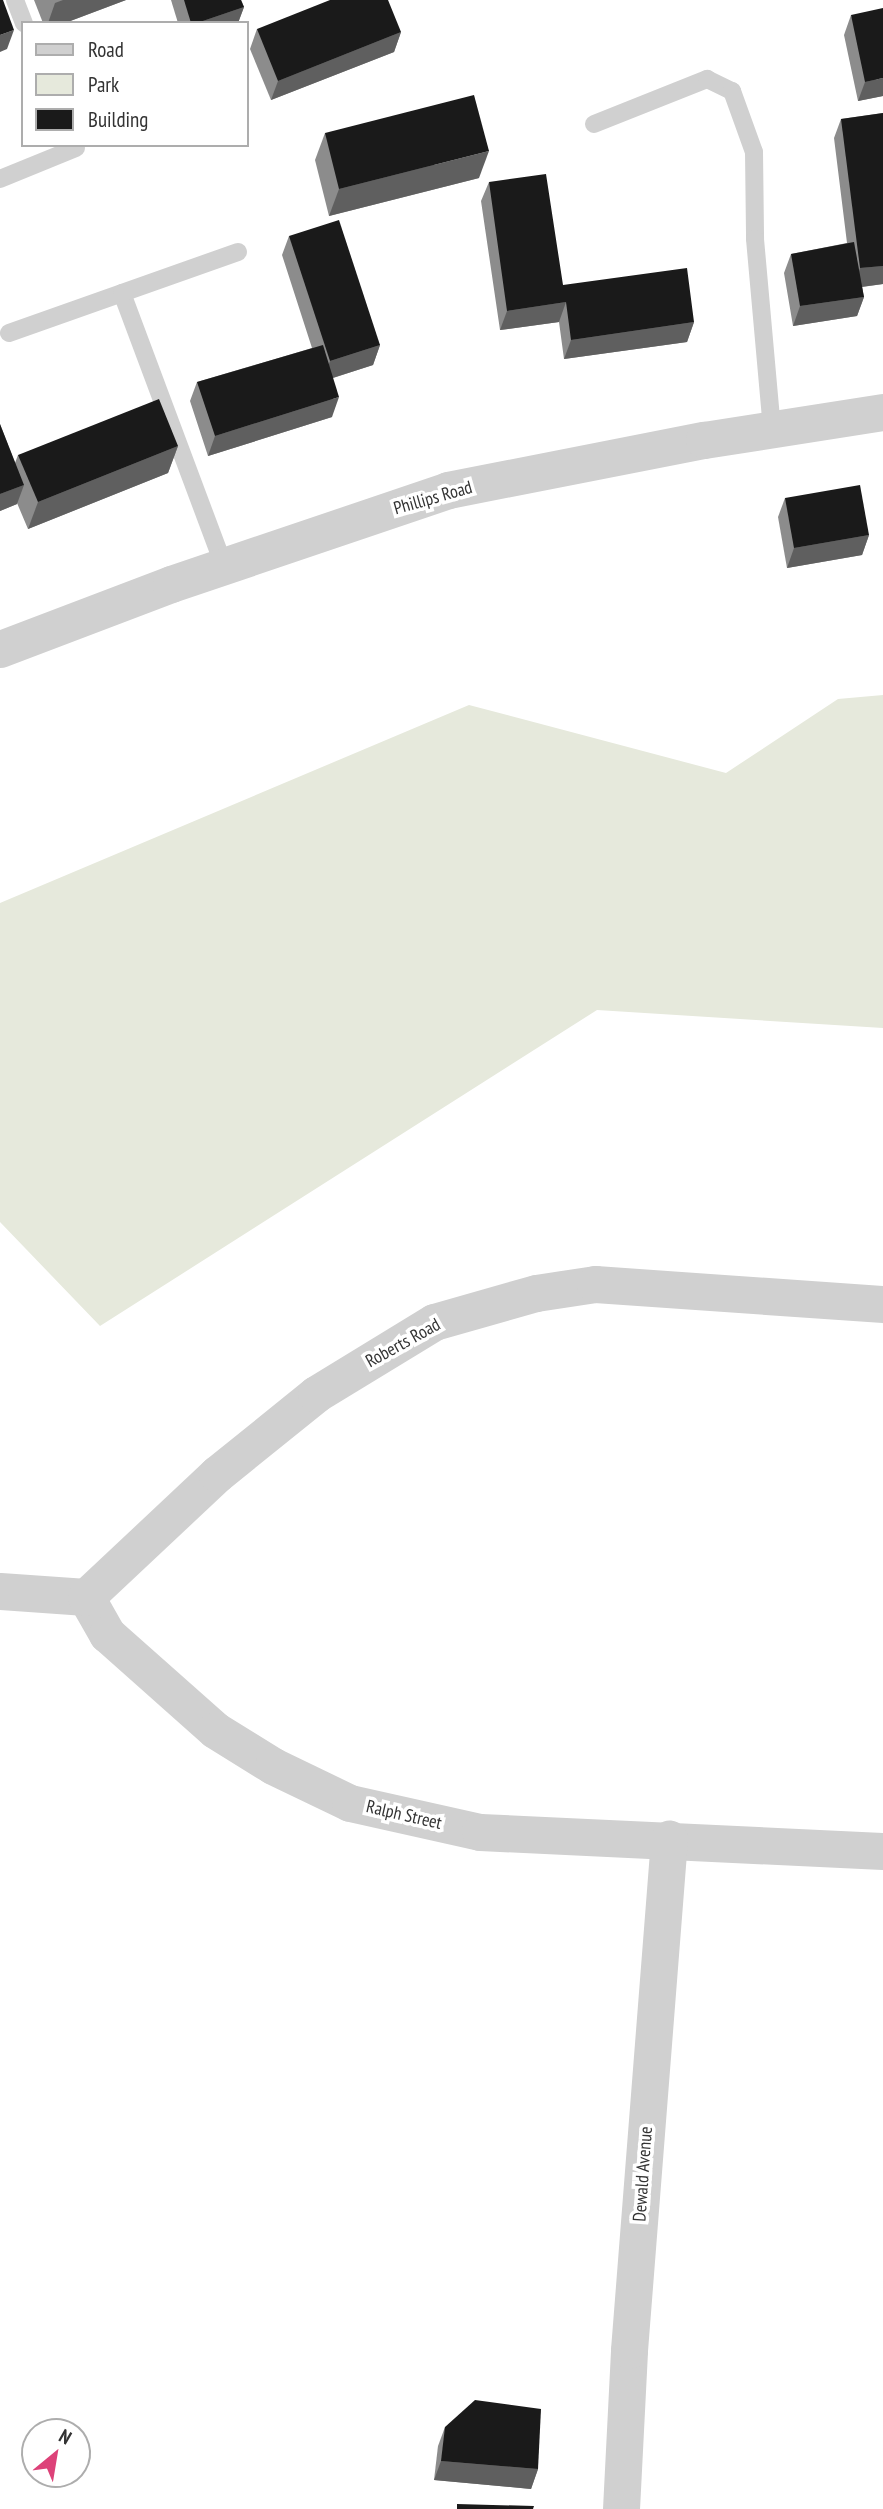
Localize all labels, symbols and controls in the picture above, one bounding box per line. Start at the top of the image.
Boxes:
legend [21,21,248,147]
text: Road [88,36,124,63]
text: Park [88,71,119,98]
text: Building [88,106,148,133]
street label: Phillips Road [391,476,475,520]
street label: Roberts Road [362,1314,444,1372]
street label: Ralph Street [364,1796,444,1834]
street label: Dewald Avenue [629,2125,657,2223]
north arrow [21,2418,91,2488]
text: N [55,2424,76,2450]

